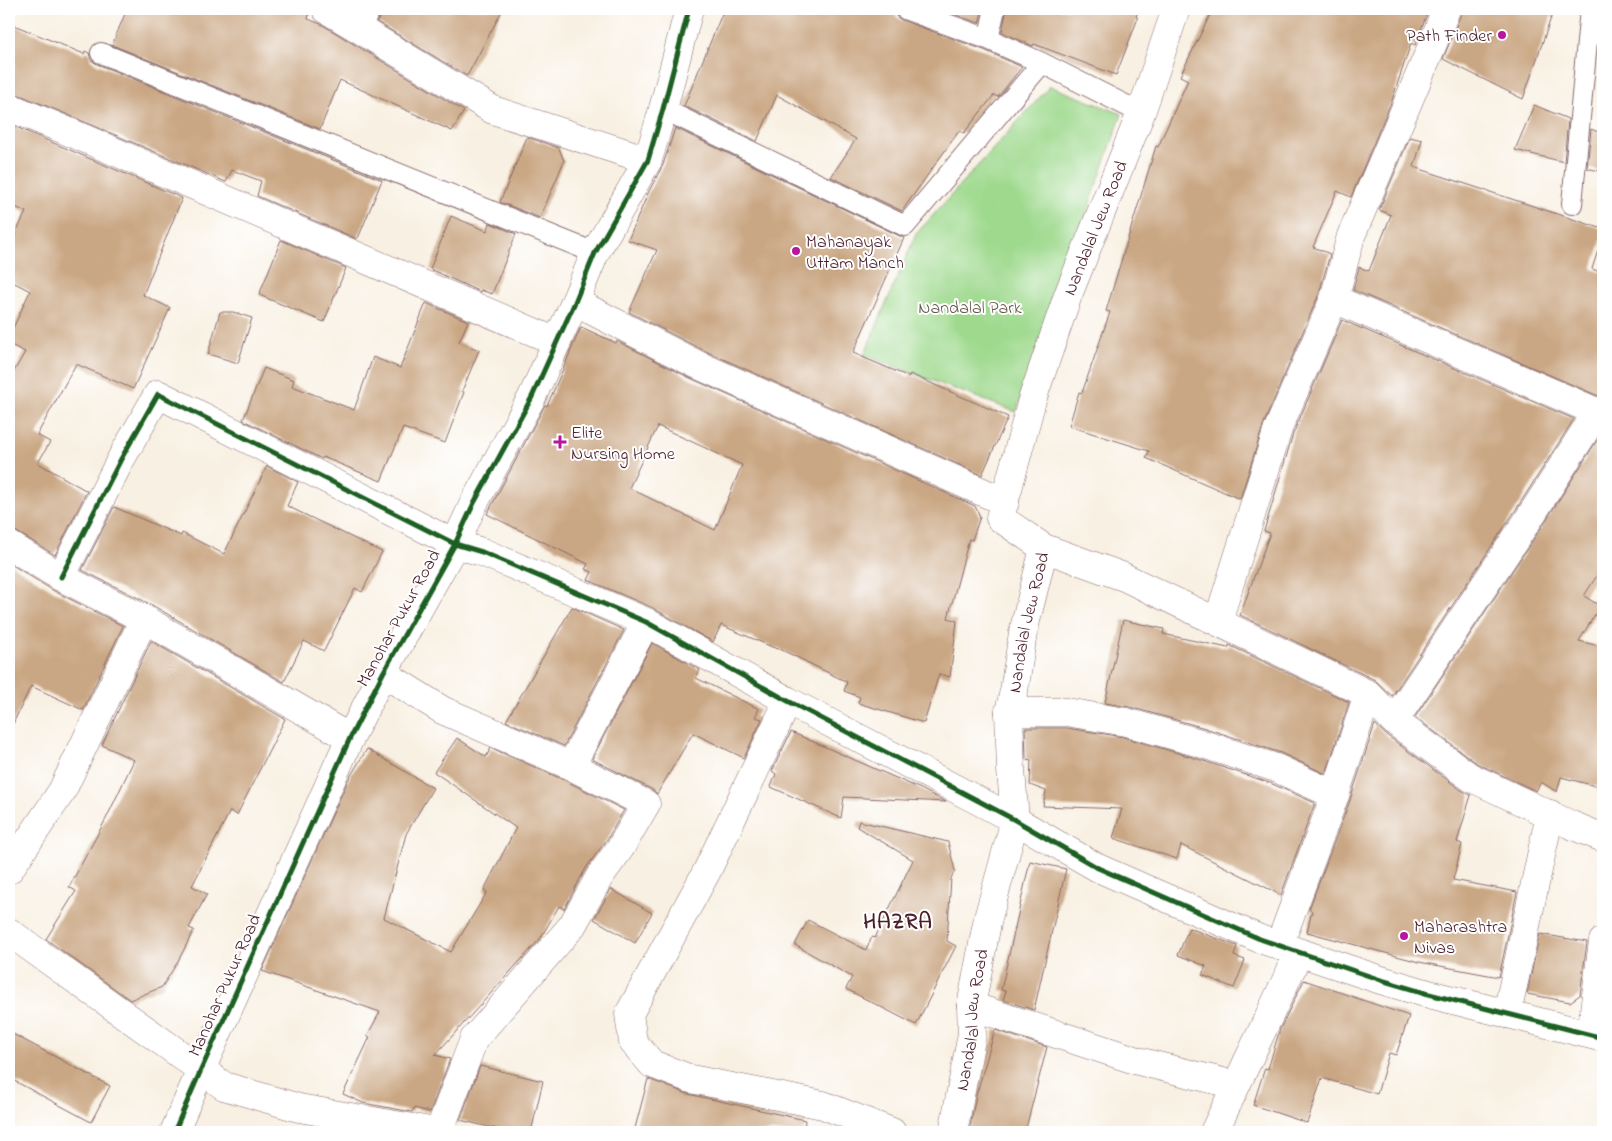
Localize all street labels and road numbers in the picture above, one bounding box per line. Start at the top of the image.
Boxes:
street label: Nandalal Jew Road [1058,157,1136,300]
street label: Manohar Pukur Road [351,545,448,692]
street label: Nandalal Jew Road [1003,550,1057,695]
street label: Manohar Pukur Road [183,910,269,1061]
street label: Nandalal Jew Road [950,947,997,1093]

